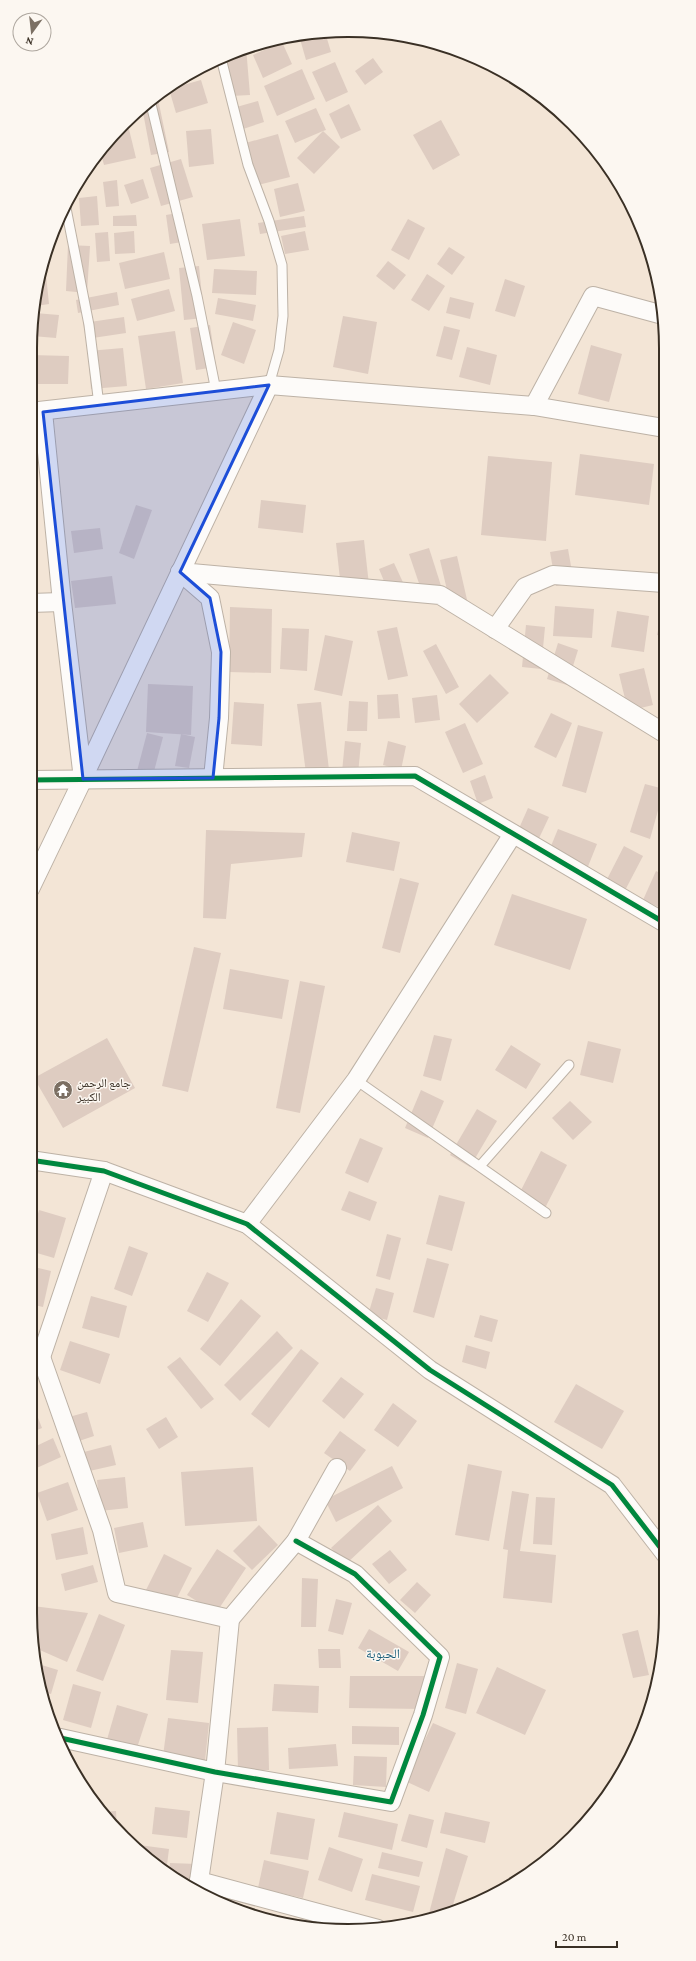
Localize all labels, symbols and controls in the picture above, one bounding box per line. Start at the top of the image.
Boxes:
north arrow [12,12,52,52]
text: N [24,35,35,48]
place label: جامع الرحمن الكبير [76,1076,131,1104]
temple icon: جامع الرحمن الكبير [52,1079,74,1101]
district label: الحبوبة [366,1646,400,1662]
scale bar [556,1923,617,1949]
text: 20 m [562,1930,587,1944]

